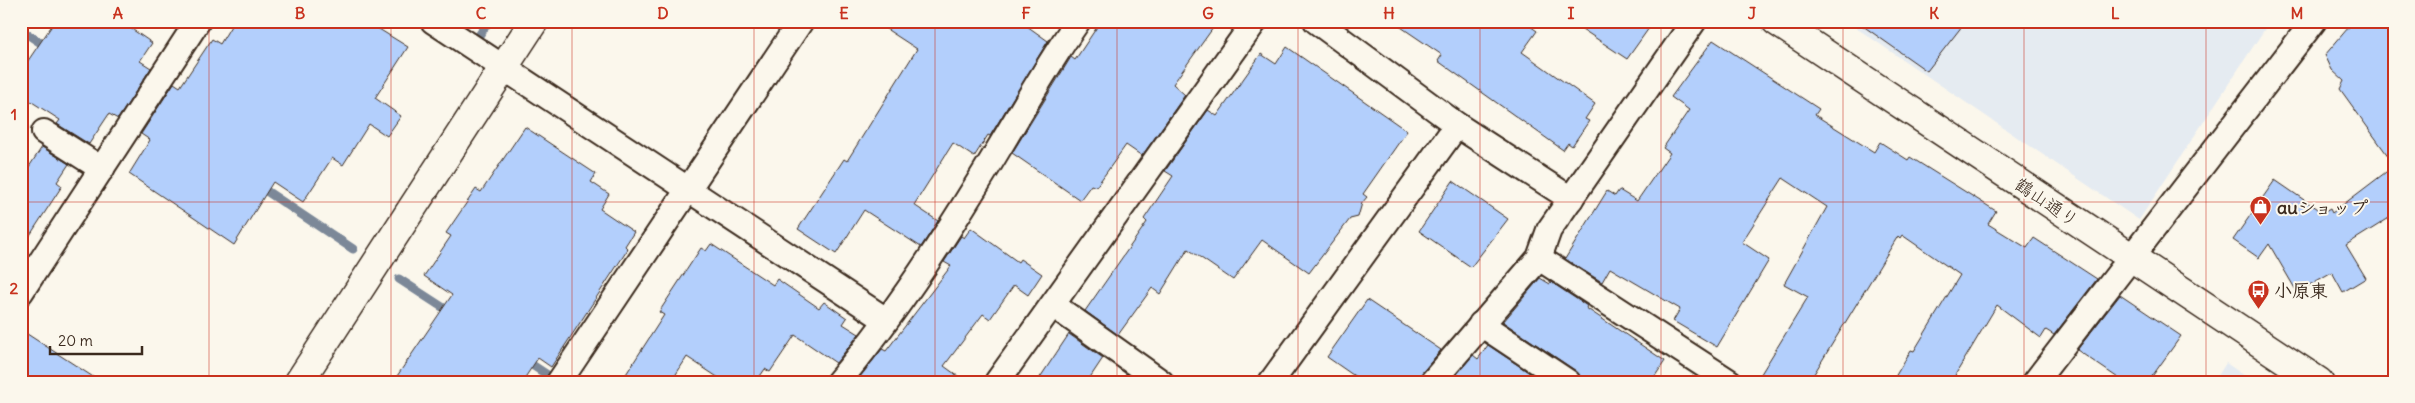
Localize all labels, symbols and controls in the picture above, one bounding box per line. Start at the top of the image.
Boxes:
text: A [113,3,123,23]
text: B [295,3,306,23]
text: C [476,3,487,23]
text: D [657,3,669,23]
text: E [839,3,849,23]
text: F [1021,3,1031,23]
text: G [1202,3,1214,23]
text: H [1383,3,1395,23]
text: I [1568,3,1575,23]
text: J [1748,3,1757,23]
text: K [1929,3,1939,23]
text: L [2111,3,2120,23]
text: M [2291,3,2304,23]
text: 1 [11,104,17,124]
street label: 鶴山通り [2011,172,2083,232]
shop icon: auショップ [2249,195,2273,226]
place label: auショップ [2277,196,2368,219]
text: 2 [10,278,19,298]
bus stop icon: 小原東 [2246,278,2270,309]
place label: 小原東 [2274,279,2328,302]
scale bar [50,323,142,355]
text: 20 m [58,331,93,350]

